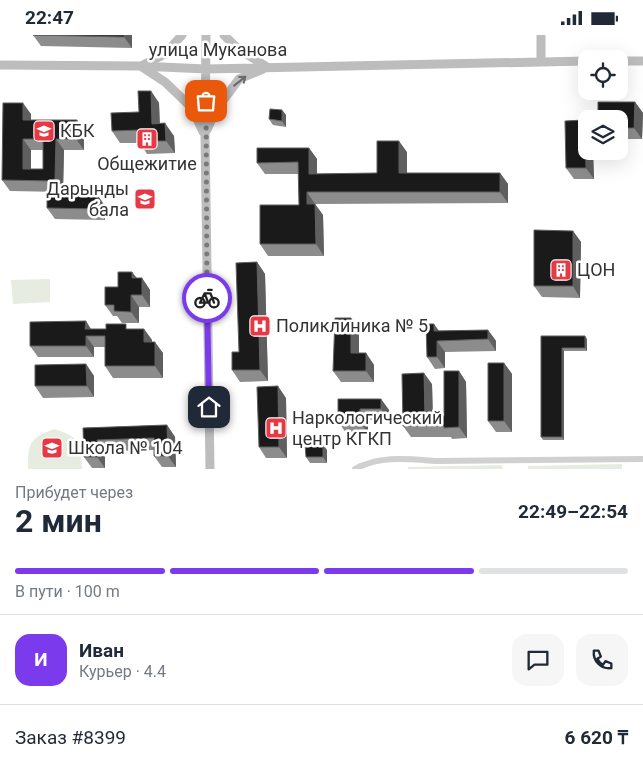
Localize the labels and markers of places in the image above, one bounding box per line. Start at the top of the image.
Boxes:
pin [185,80,227,122]
school or university icon: КБК [32,119,56,143]
place label: КБК [60,120,95,141]
building icon: Общежитие [135,127,159,151]
place label: Общежитие [97,153,197,174]
place label: Дарынды бала [46,178,129,220]
school or university icon: Дарынды бала [133,187,157,211]
building icon: ЦОН [549,258,573,282]
place label: ЦОН [577,259,615,280]
hospital icon: Поликлиника № 5 [248,314,272,338]
place label: Поликлиника № 5 [276,315,428,336]
pin [188,386,230,428]
place label: Наркологический центр КГКП [292,407,442,449]
hospital icon: Наркологический центр КГКП [264,416,288,440]
school or university icon: Школа № 104 [40,436,64,460]
place label: Школа № 104 [68,437,183,458]

